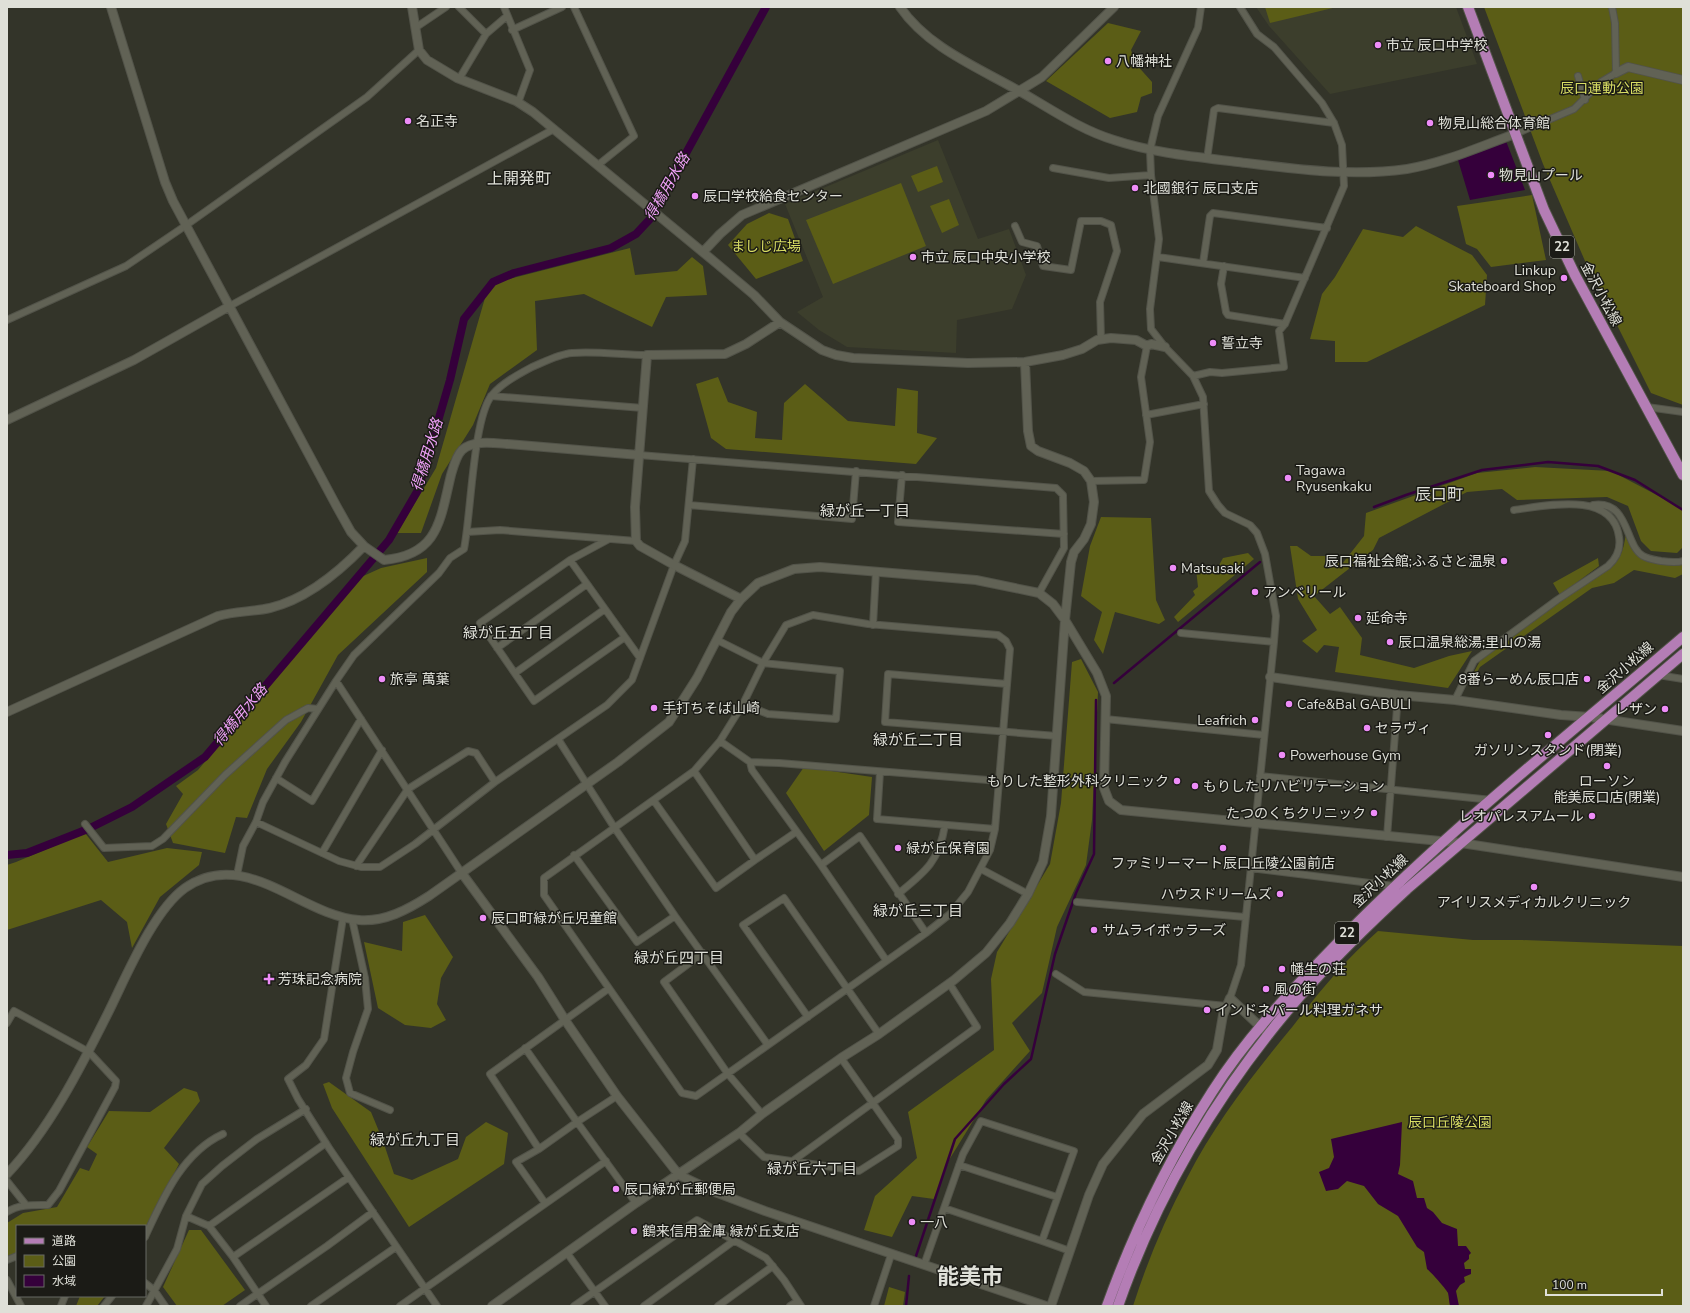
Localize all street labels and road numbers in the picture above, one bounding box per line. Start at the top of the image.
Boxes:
road number: 22 [1550,236,1574,258]
street label: 金沢小松線 [1576,259,1626,329]
street label: 金沢小松線 [1592,638,1658,698]
street label: 金沢小松線 [1348,850,1412,912]
road number: 22 [1335,922,1359,944]
street label: 金沢小松線 [1146,1098,1198,1168]

